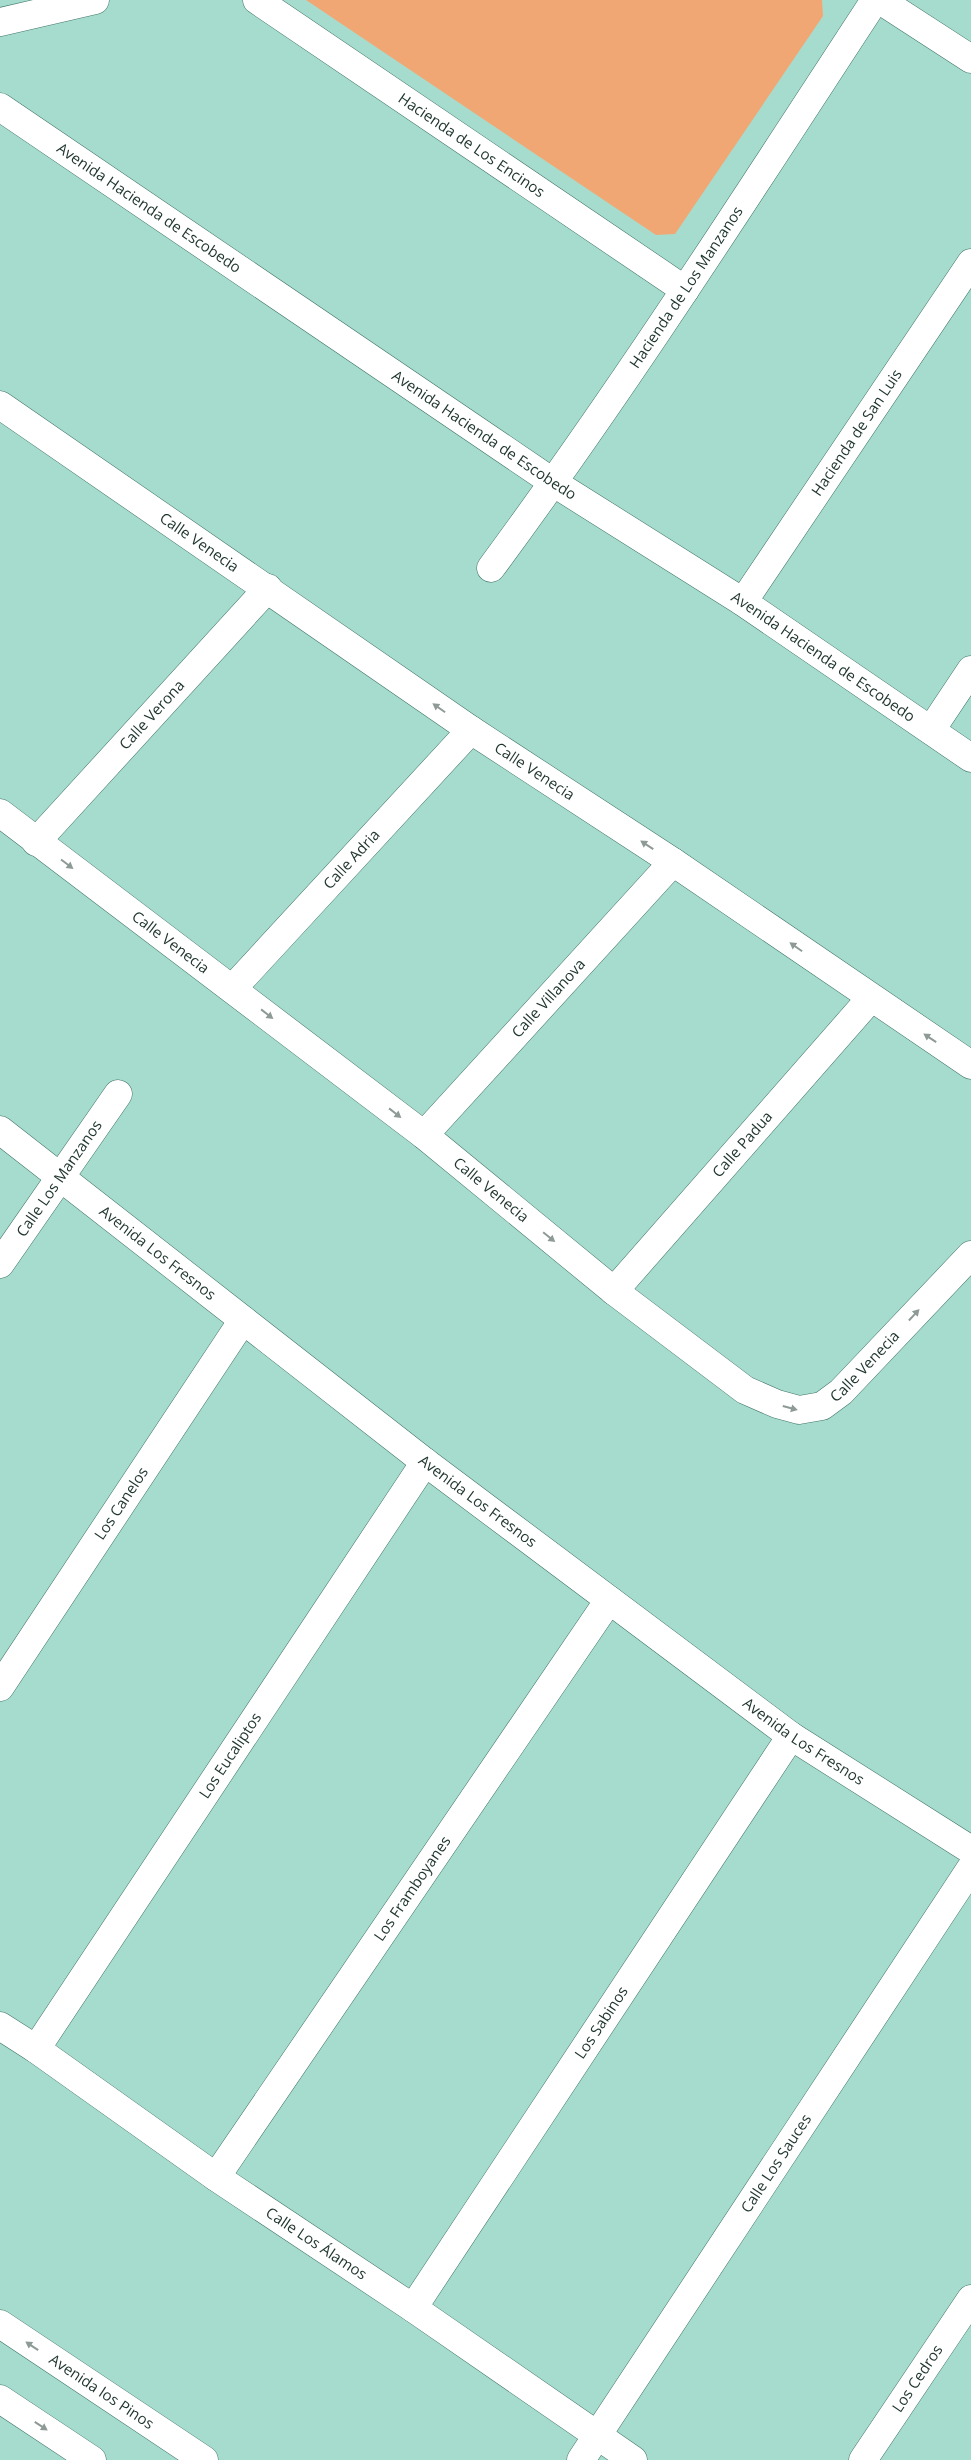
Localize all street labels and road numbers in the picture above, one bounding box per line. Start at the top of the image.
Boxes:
street label: Hacienda de Los Encinos [395,88,549,201]
street label: Avenida Hacienda de Escobedo [54,138,245,277]
street label: Hacienda de Los Manzanos [624,202,747,372]
street label: Avenida Hacienda de Escobedo [389,365,581,504]
street label: Hacienda de San Luis [806,365,906,499]
street label: Calle Venecia [156,507,243,576]
street label: Avenida Hacienda de Escobedo [728,586,919,726]
street label: Calle Verona [114,675,188,754]
street label: Calle Venecia [491,737,579,804]
street label: Calle Adria [318,824,384,893]
street label: Calle Venecia [128,906,214,977]
street label: Calle Villanova [507,954,589,1042]
street label: Calle Padua [707,1106,776,1181]
street label: Calle Los Manzanos [11,1116,106,1240]
street label: Calle Venecia [450,1152,533,1226]
street label: Avenida Los Fresnos [96,1201,221,1304]
street label: Calle Venecia [825,1326,903,1406]
street label: Avenida Los Fresnos [415,1450,541,1551]
street label: Los Canelos [89,1463,152,1543]
street label: Avenida Los Fresnos [739,1693,869,1789]
street label: Los Eucaliptos [194,1708,265,1802]
street label: Los Framboyanes [369,1832,455,1944]
street label: Los Sabinos [570,1982,632,2062]
street label: Calle Los Sauces [736,2110,815,2216]
street label: Calle Los Álamos [262,2202,371,2284]
street label: Los Cedros [887,2340,947,2416]
street label: Avenida los Pinos [46,2349,158,2433]

